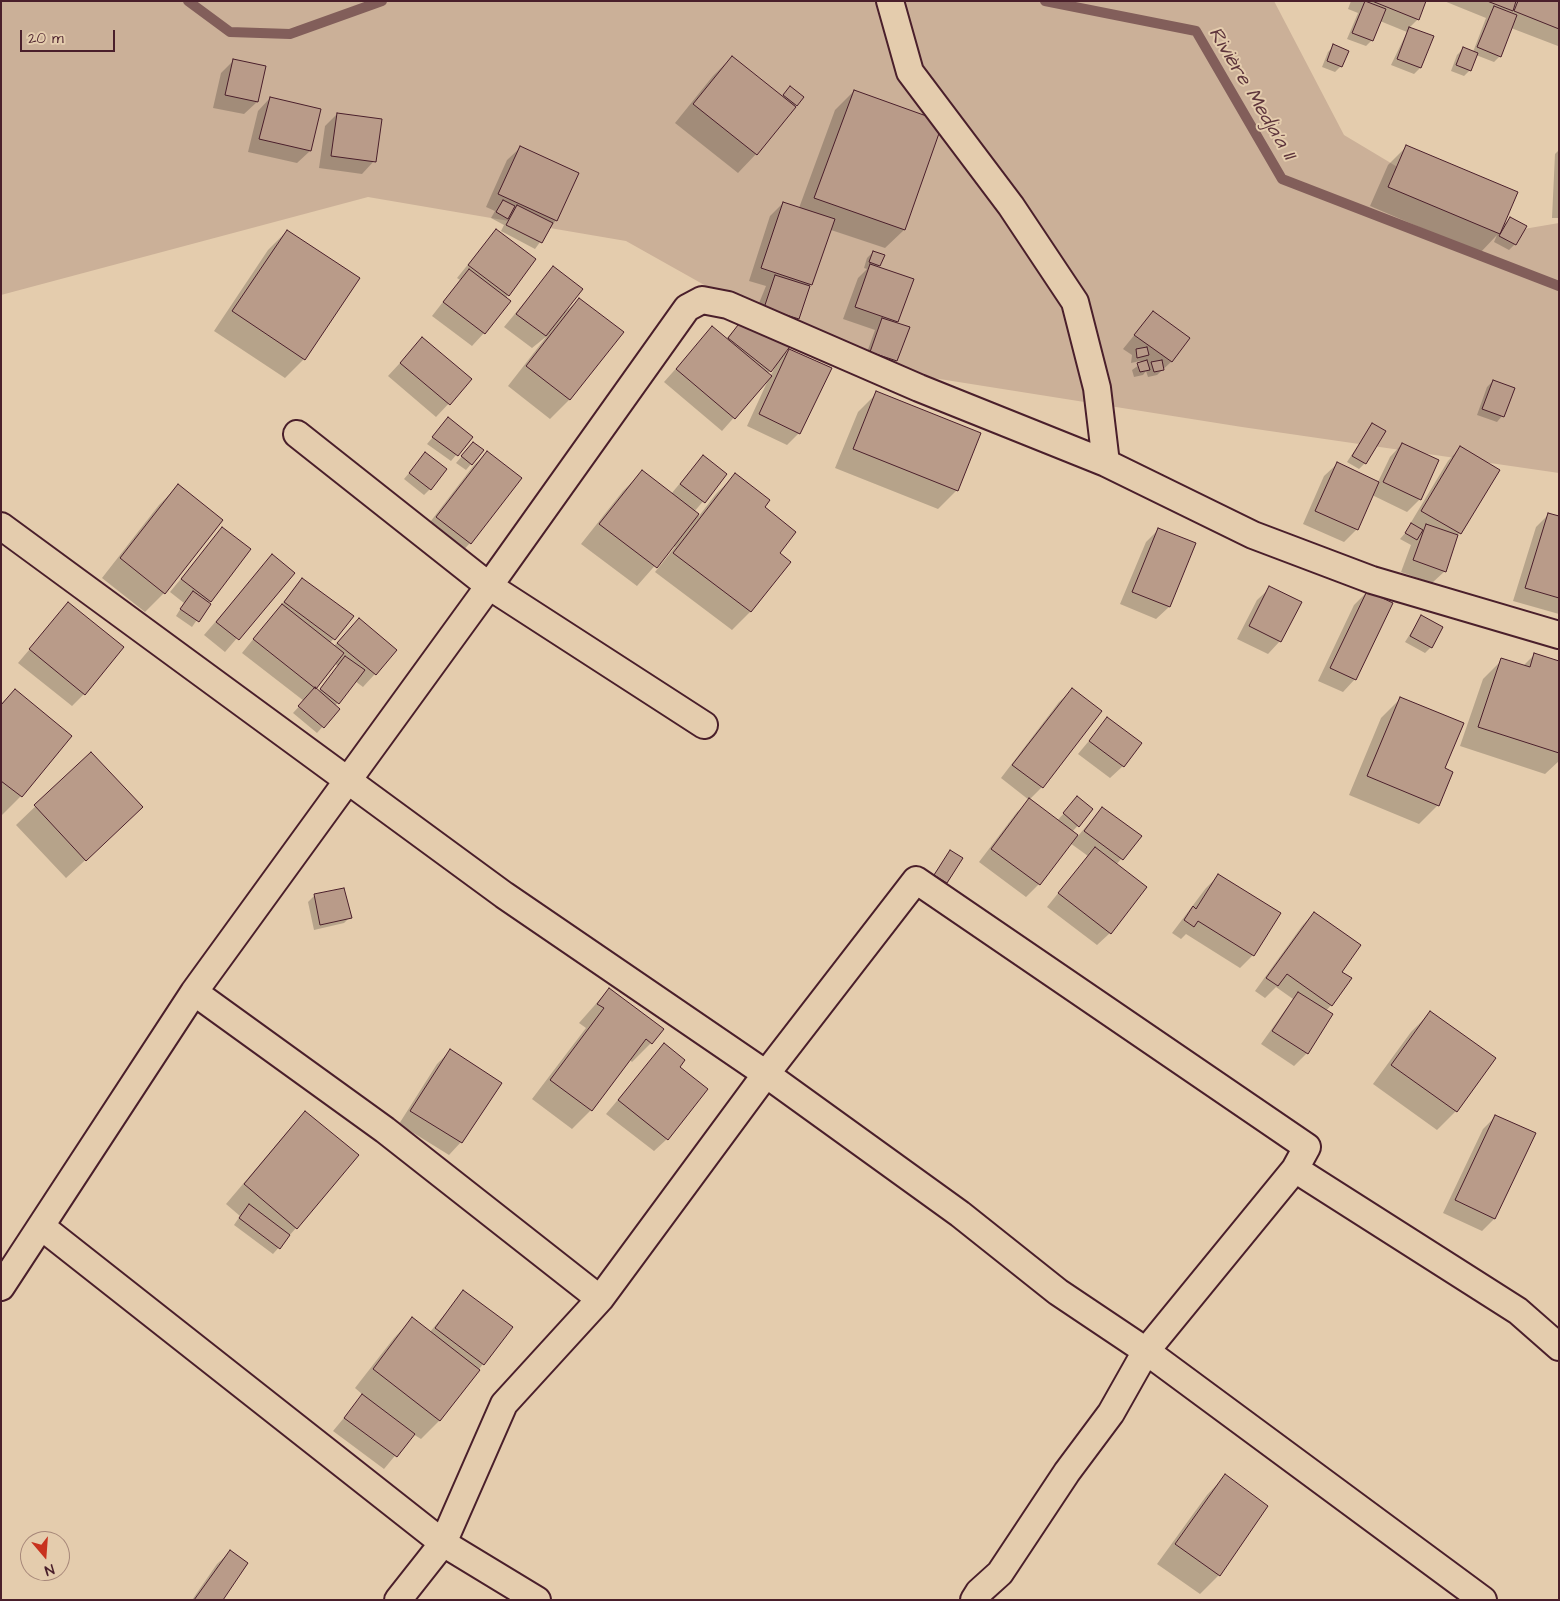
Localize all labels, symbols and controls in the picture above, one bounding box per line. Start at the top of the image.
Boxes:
scale bar [22,20,118,52]
water label: Rivière Medja'a II [1202,23,1300,165]
text: 20 m [28,28,64,49]
north arrow [20,1531,70,1581]
text: N [42,1558,57,1580]

